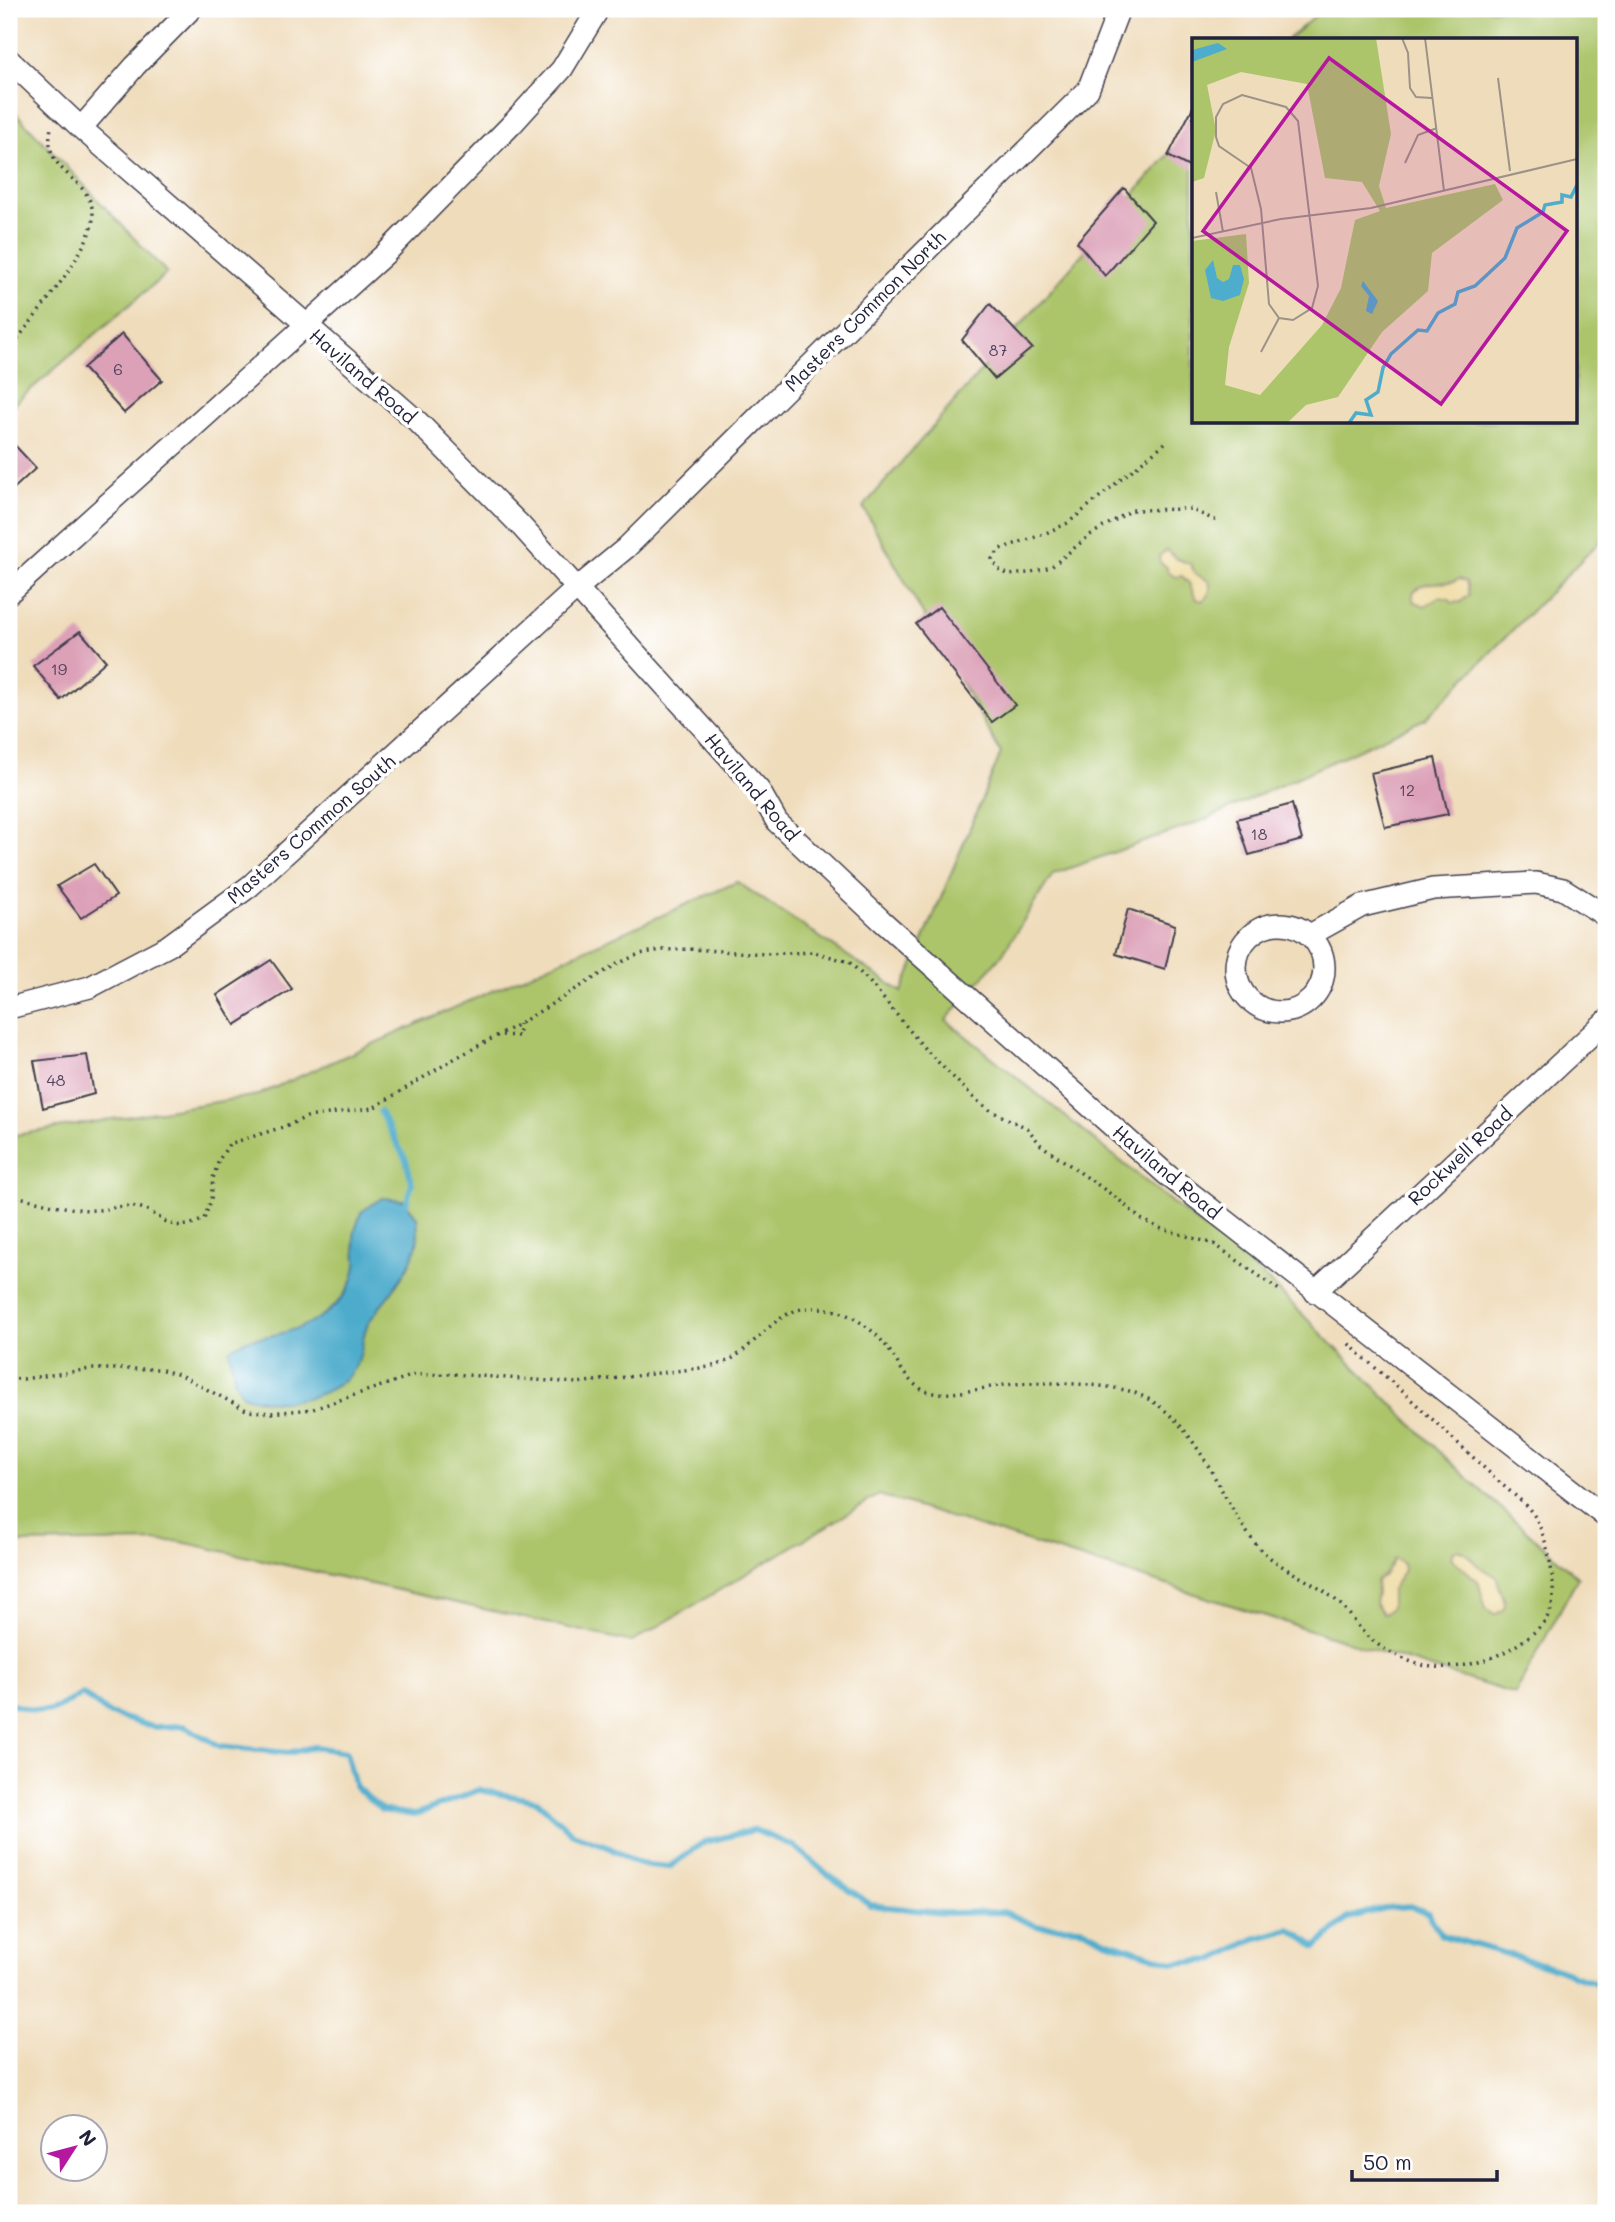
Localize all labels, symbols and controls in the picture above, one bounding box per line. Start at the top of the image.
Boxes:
inset map [1192,38,1576,424]
street label: Masters Common North [779,225,951,397]
street label: Haviland Road [305,322,422,429]
house number: 87 [989,339,1007,360]
house number: 6 [113,358,123,379]
house number: 19 [51,658,67,679]
street label: Haviland Road [700,727,805,846]
street label: Masters Common South [221,748,400,909]
house number: 12 [1399,779,1415,800]
house number: 18 [1251,823,1268,844]
house number: 48 [46,1069,66,1090]
street label: Rockwell Road [1402,1101,1517,1211]
street label: Haviland Road [1108,1119,1227,1224]
north arrow [38,2114,108,2184]
text: N [74,2125,103,2151]
scale bar [1352,2138,1498,2182]
text: 50 m [1363,2148,1412,2175]

